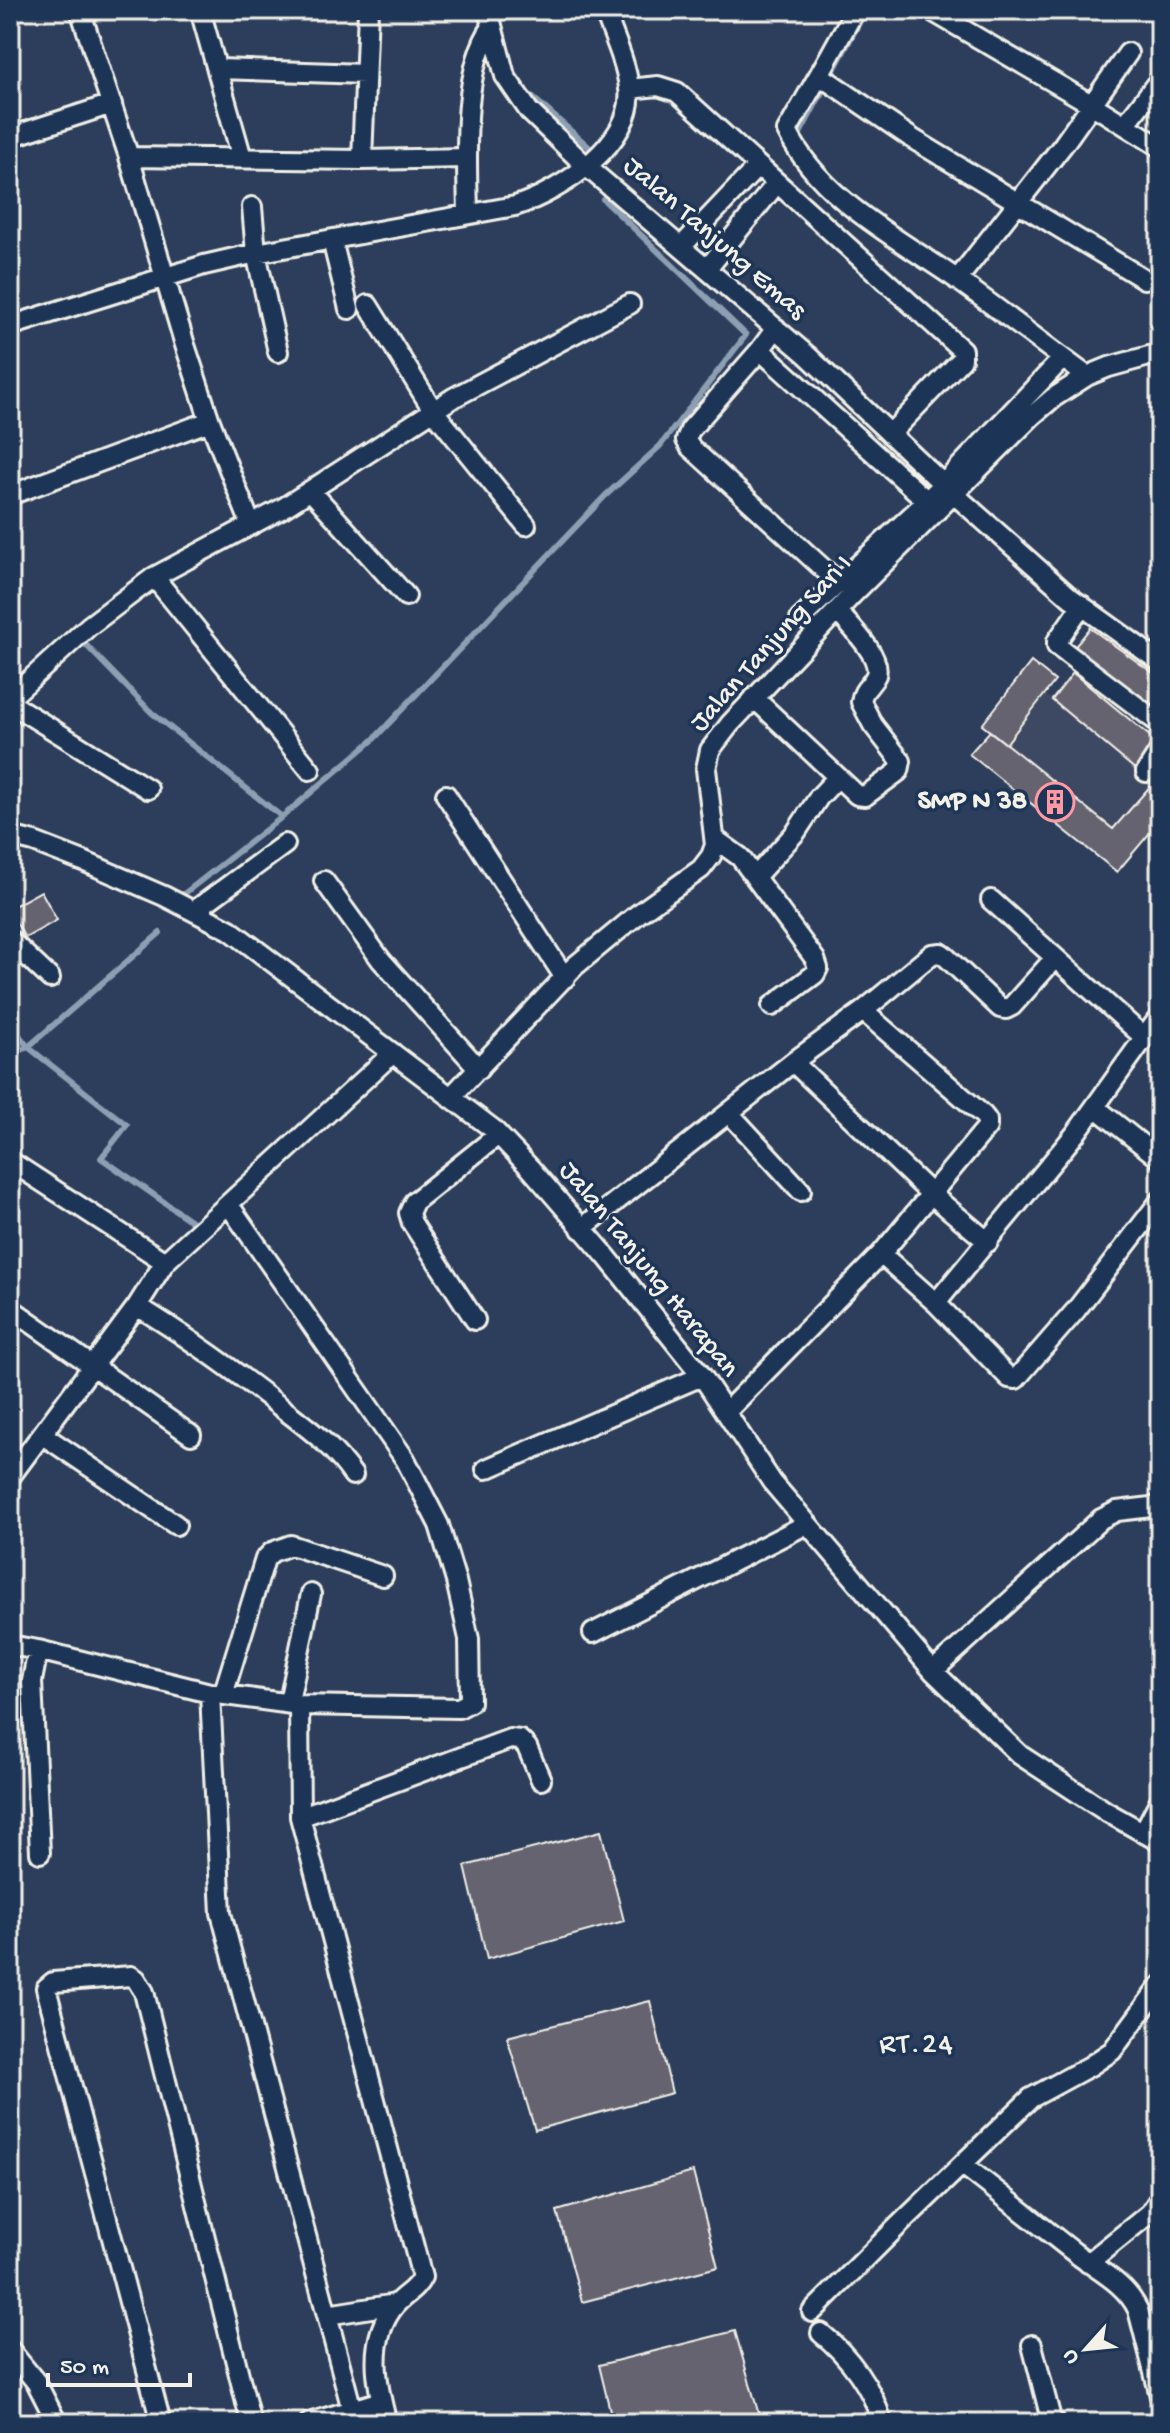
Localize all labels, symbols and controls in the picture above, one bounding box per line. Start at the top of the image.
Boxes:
street label: Jalan Tanjung Emas [616,150,813,328]
street label: Jalan Tanjung Sari I [684,549,860,739]
building icon: SMP N 38 [1034,781,1076,823]
place label: SMP N 38 [918,786,1027,819]
street label: Jalan Tanjung Harapan [551,1155,746,1385]
district label: RT.24 [879,2029,955,2064]
north arrow [1046,2309,1126,2389]
scale bar [48,2337,190,2387]
text: U [1057,2344,1086,2368]
text: 50 m [60,2354,109,2383]

